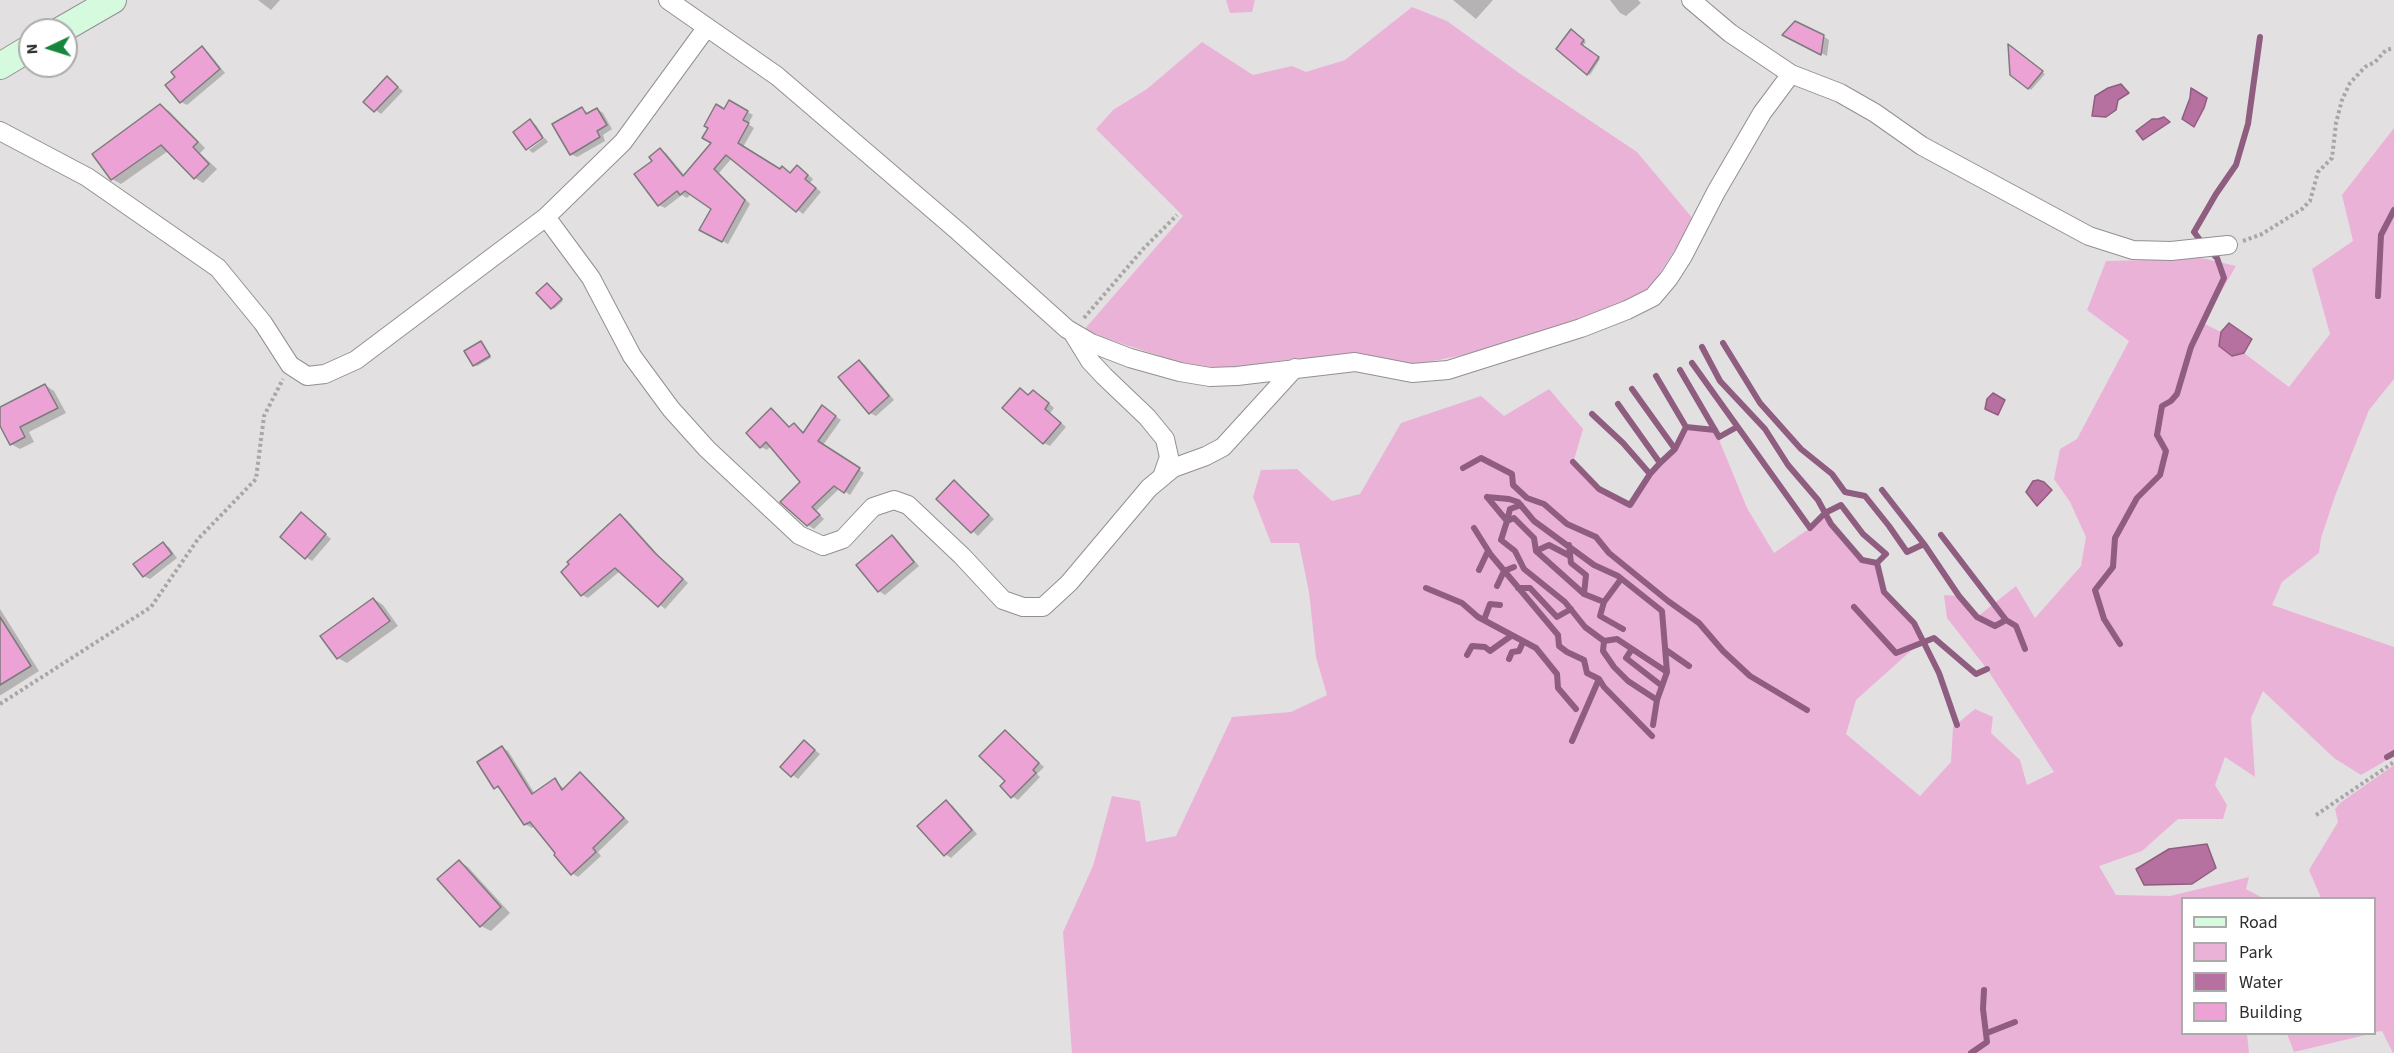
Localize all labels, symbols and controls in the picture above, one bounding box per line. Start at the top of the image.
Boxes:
north arrow [18,18,78,78]
text: N [21,43,43,55]
legend [2181,897,2376,1035]
text: Road [2239,910,2278,935]
text: Park [2239,940,2273,965]
text: Water [2239,970,2283,995]
text: Building [2239,1000,2302,1025]

